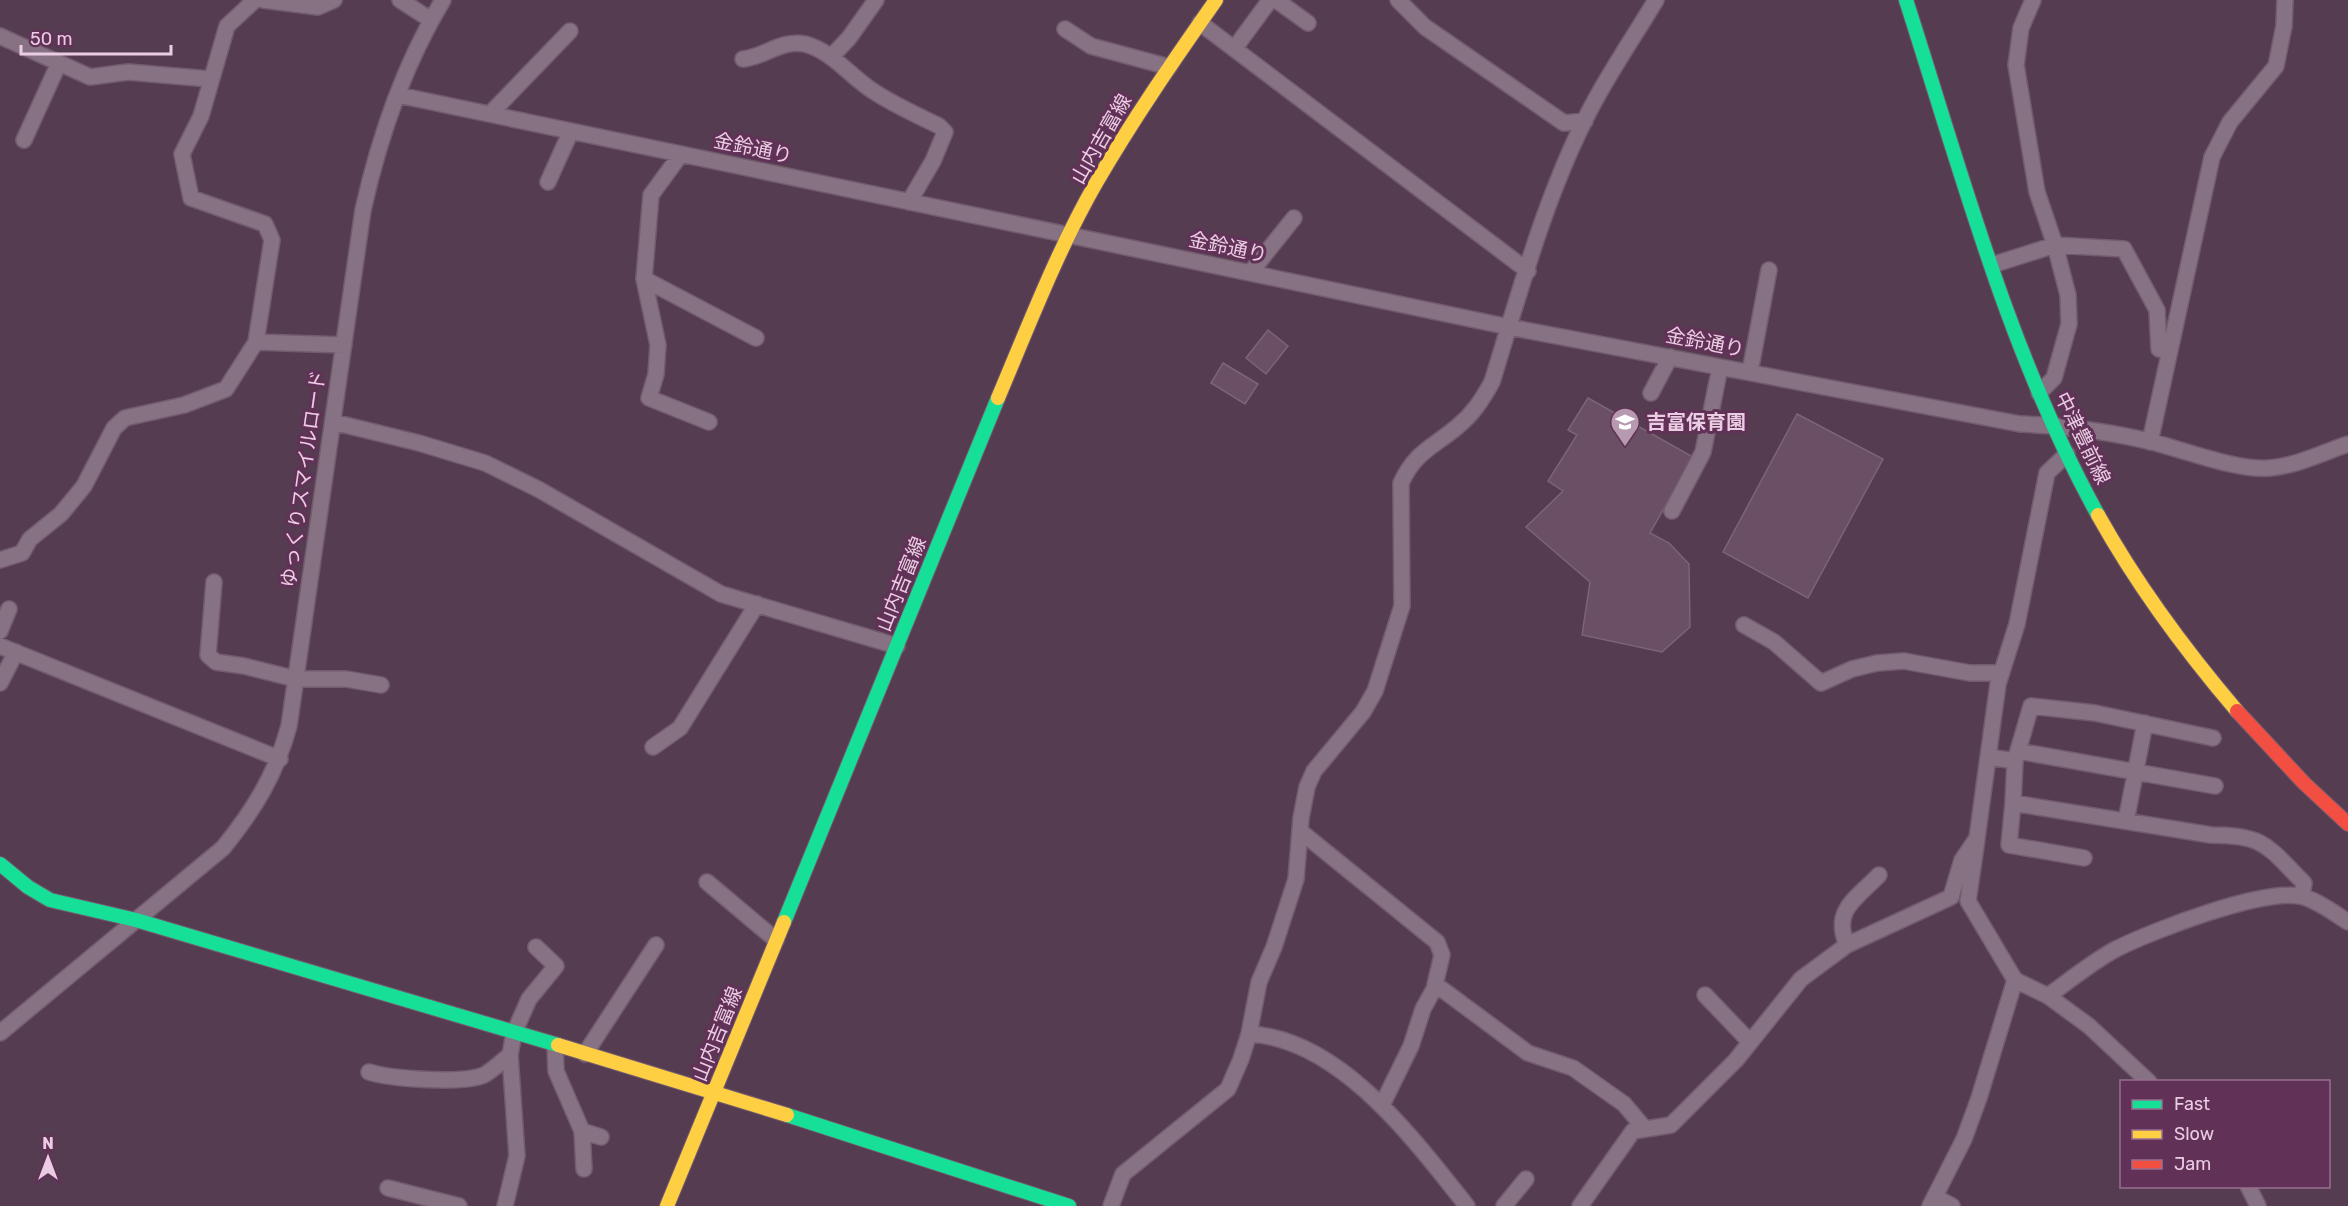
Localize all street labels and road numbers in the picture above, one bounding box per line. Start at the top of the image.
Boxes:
street label: 山内吉富線 [1066,90,1136,188]
street label: 金鈴通り [711,128,795,168]
street label: 金鈴通り [1186,227,1270,267]
street label: 金鈴通り [1663,323,1747,361]
street label: ゆっくりスマイルロード [276,369,330,589]
street label: 中津豊前線 [2050,388,2116,488]
street label: 山内吉富線 [871,533,931,635]
street label: 山内吉富線 [687,983,747,1085]

